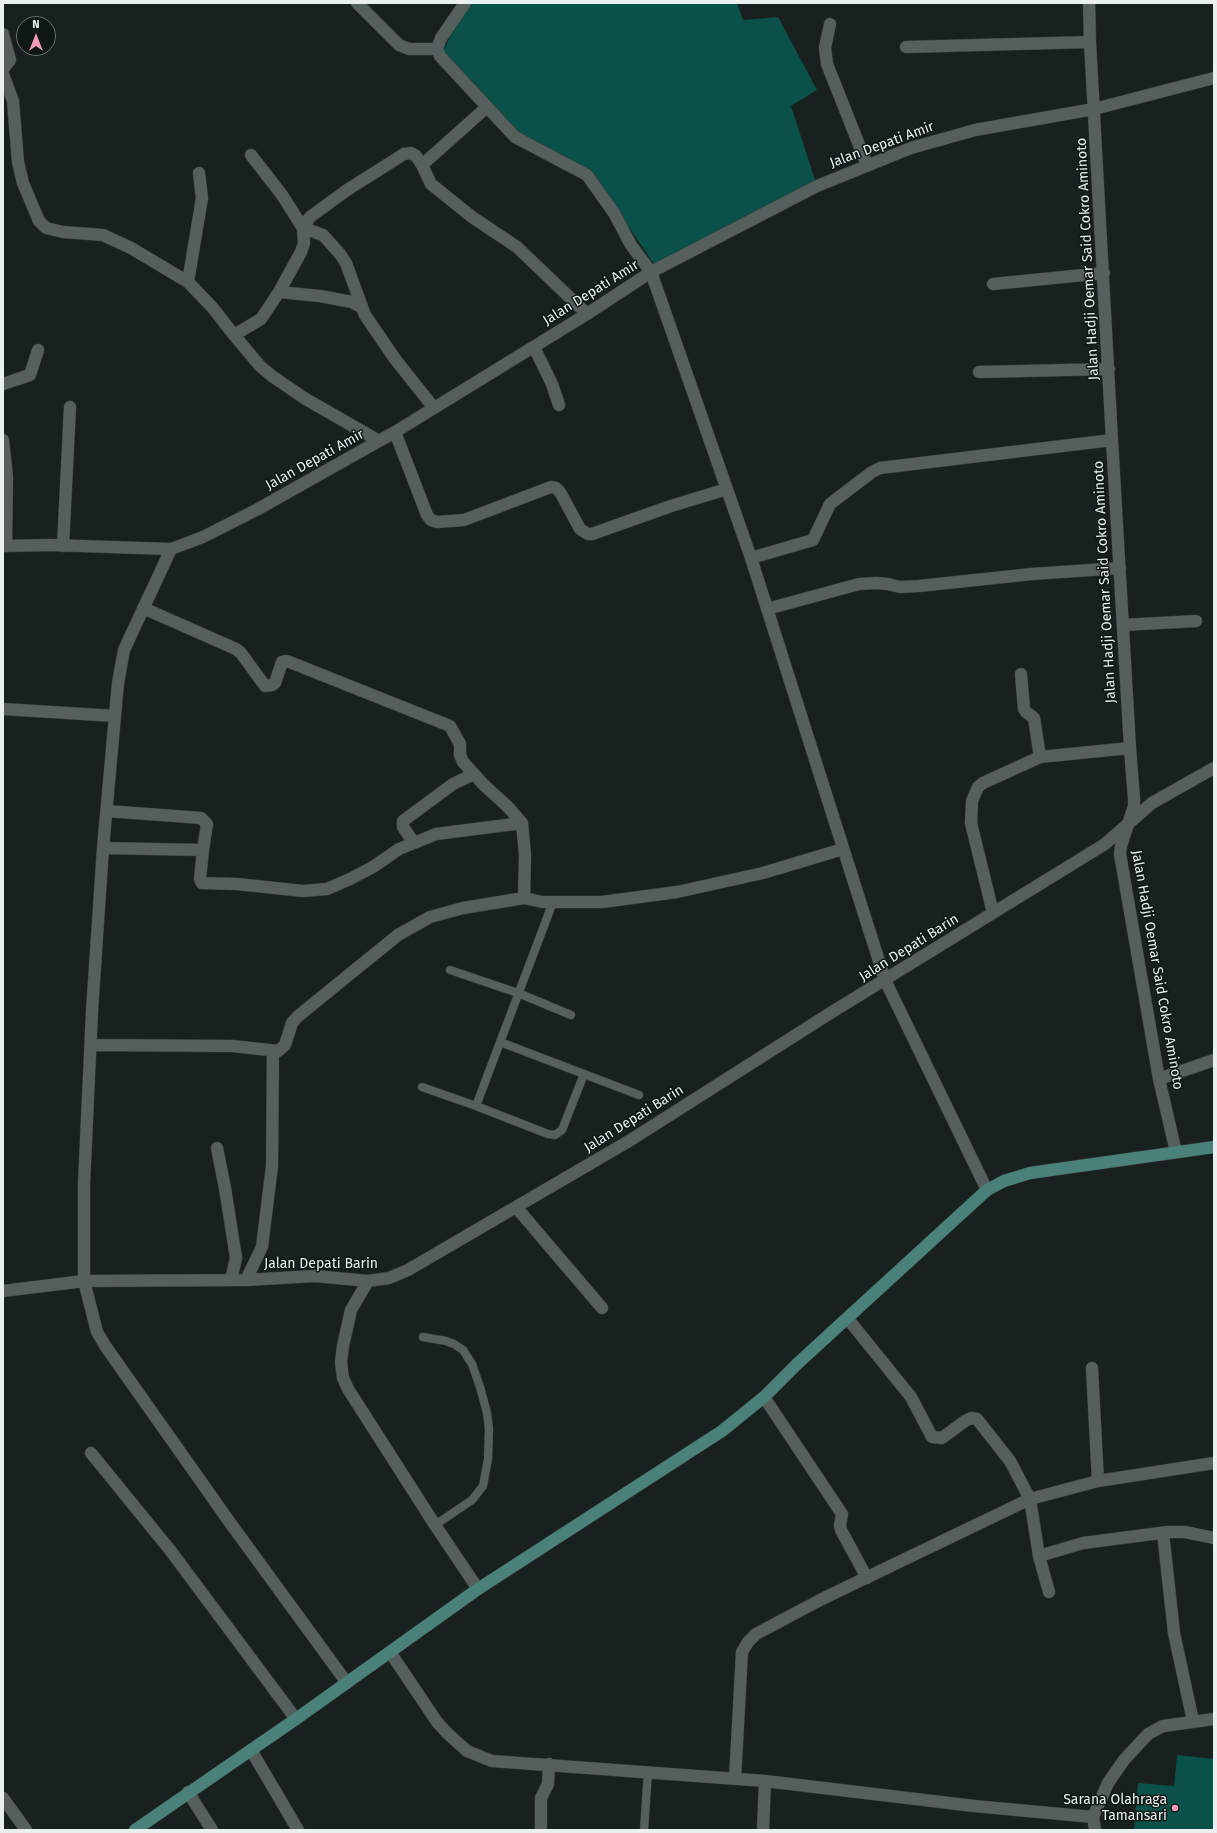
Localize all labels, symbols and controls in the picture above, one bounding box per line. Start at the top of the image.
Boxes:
north arrow [16,16,56,56]
text: N [32,18,40,31]
street label: Jalan Depati Amir [828,118,936,172]
street label: Jalan Hadji Oemar Said Cokro Aminoto [1073,137,1103,381]
street label: Jalan Depati Amir [540,257,642,329]
street label: Jalan Depati Amir [263,426,367,494]
street label: Jalan Hadji Oemar Said Cokro Aminoto [1090,460,1120,704]
street label: Jalan Hadji Oemar Said Cokro Aminoto [1128,849,1186,1091]
street label: Jalan Depati Barin [856,911,962,985]
street label: Jalan Depati Barin [581,1082,687,1156]
street label: Jalan Depati Barin [264,1256,378,1272]
place label: Sarana Olahraga Tamansari [1063,1792,1167,1824]
marker: Sarana Olahraga Tamansari [1170,1803,1180,1813]

